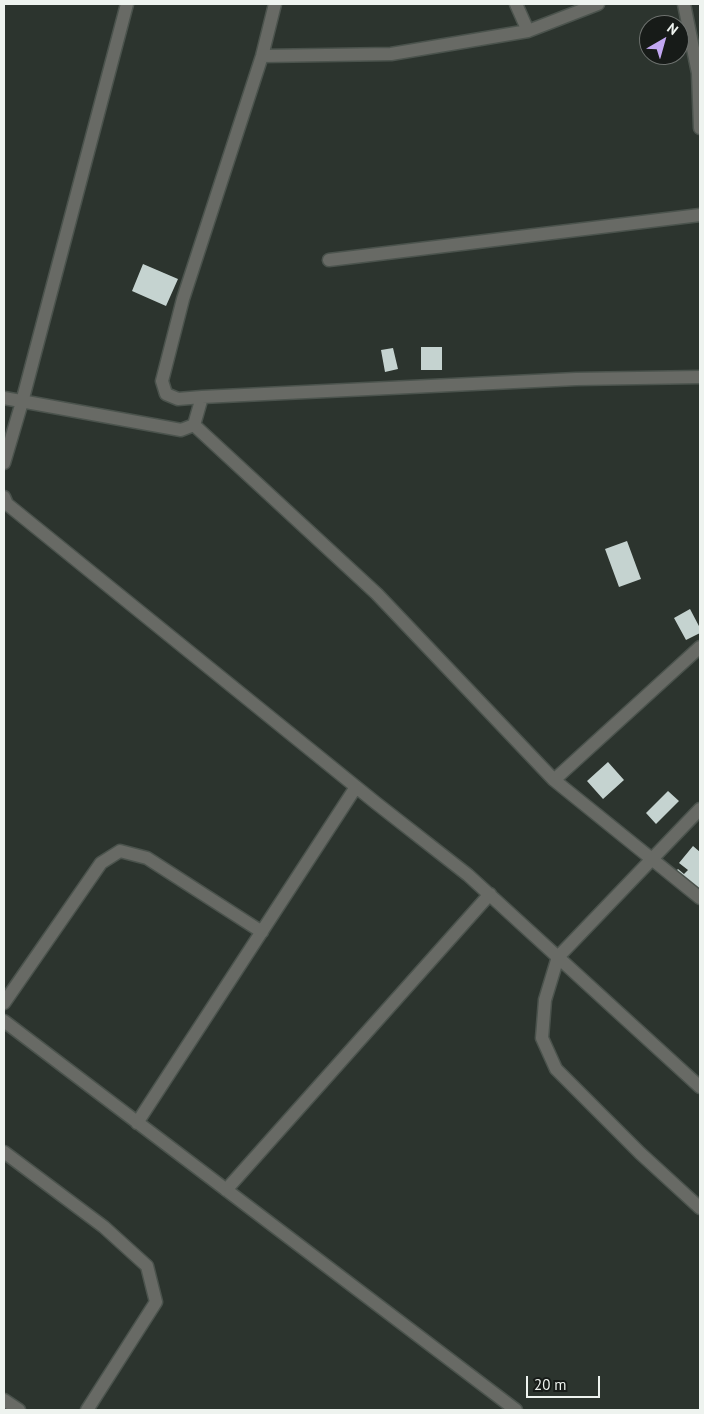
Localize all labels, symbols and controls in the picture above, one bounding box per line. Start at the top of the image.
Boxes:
north arrow [639,15,689,65]
text: N [663,19,682,39]
scale bar [529,1366,603,1398]
text: 20 m [534,1375,567,1394]

